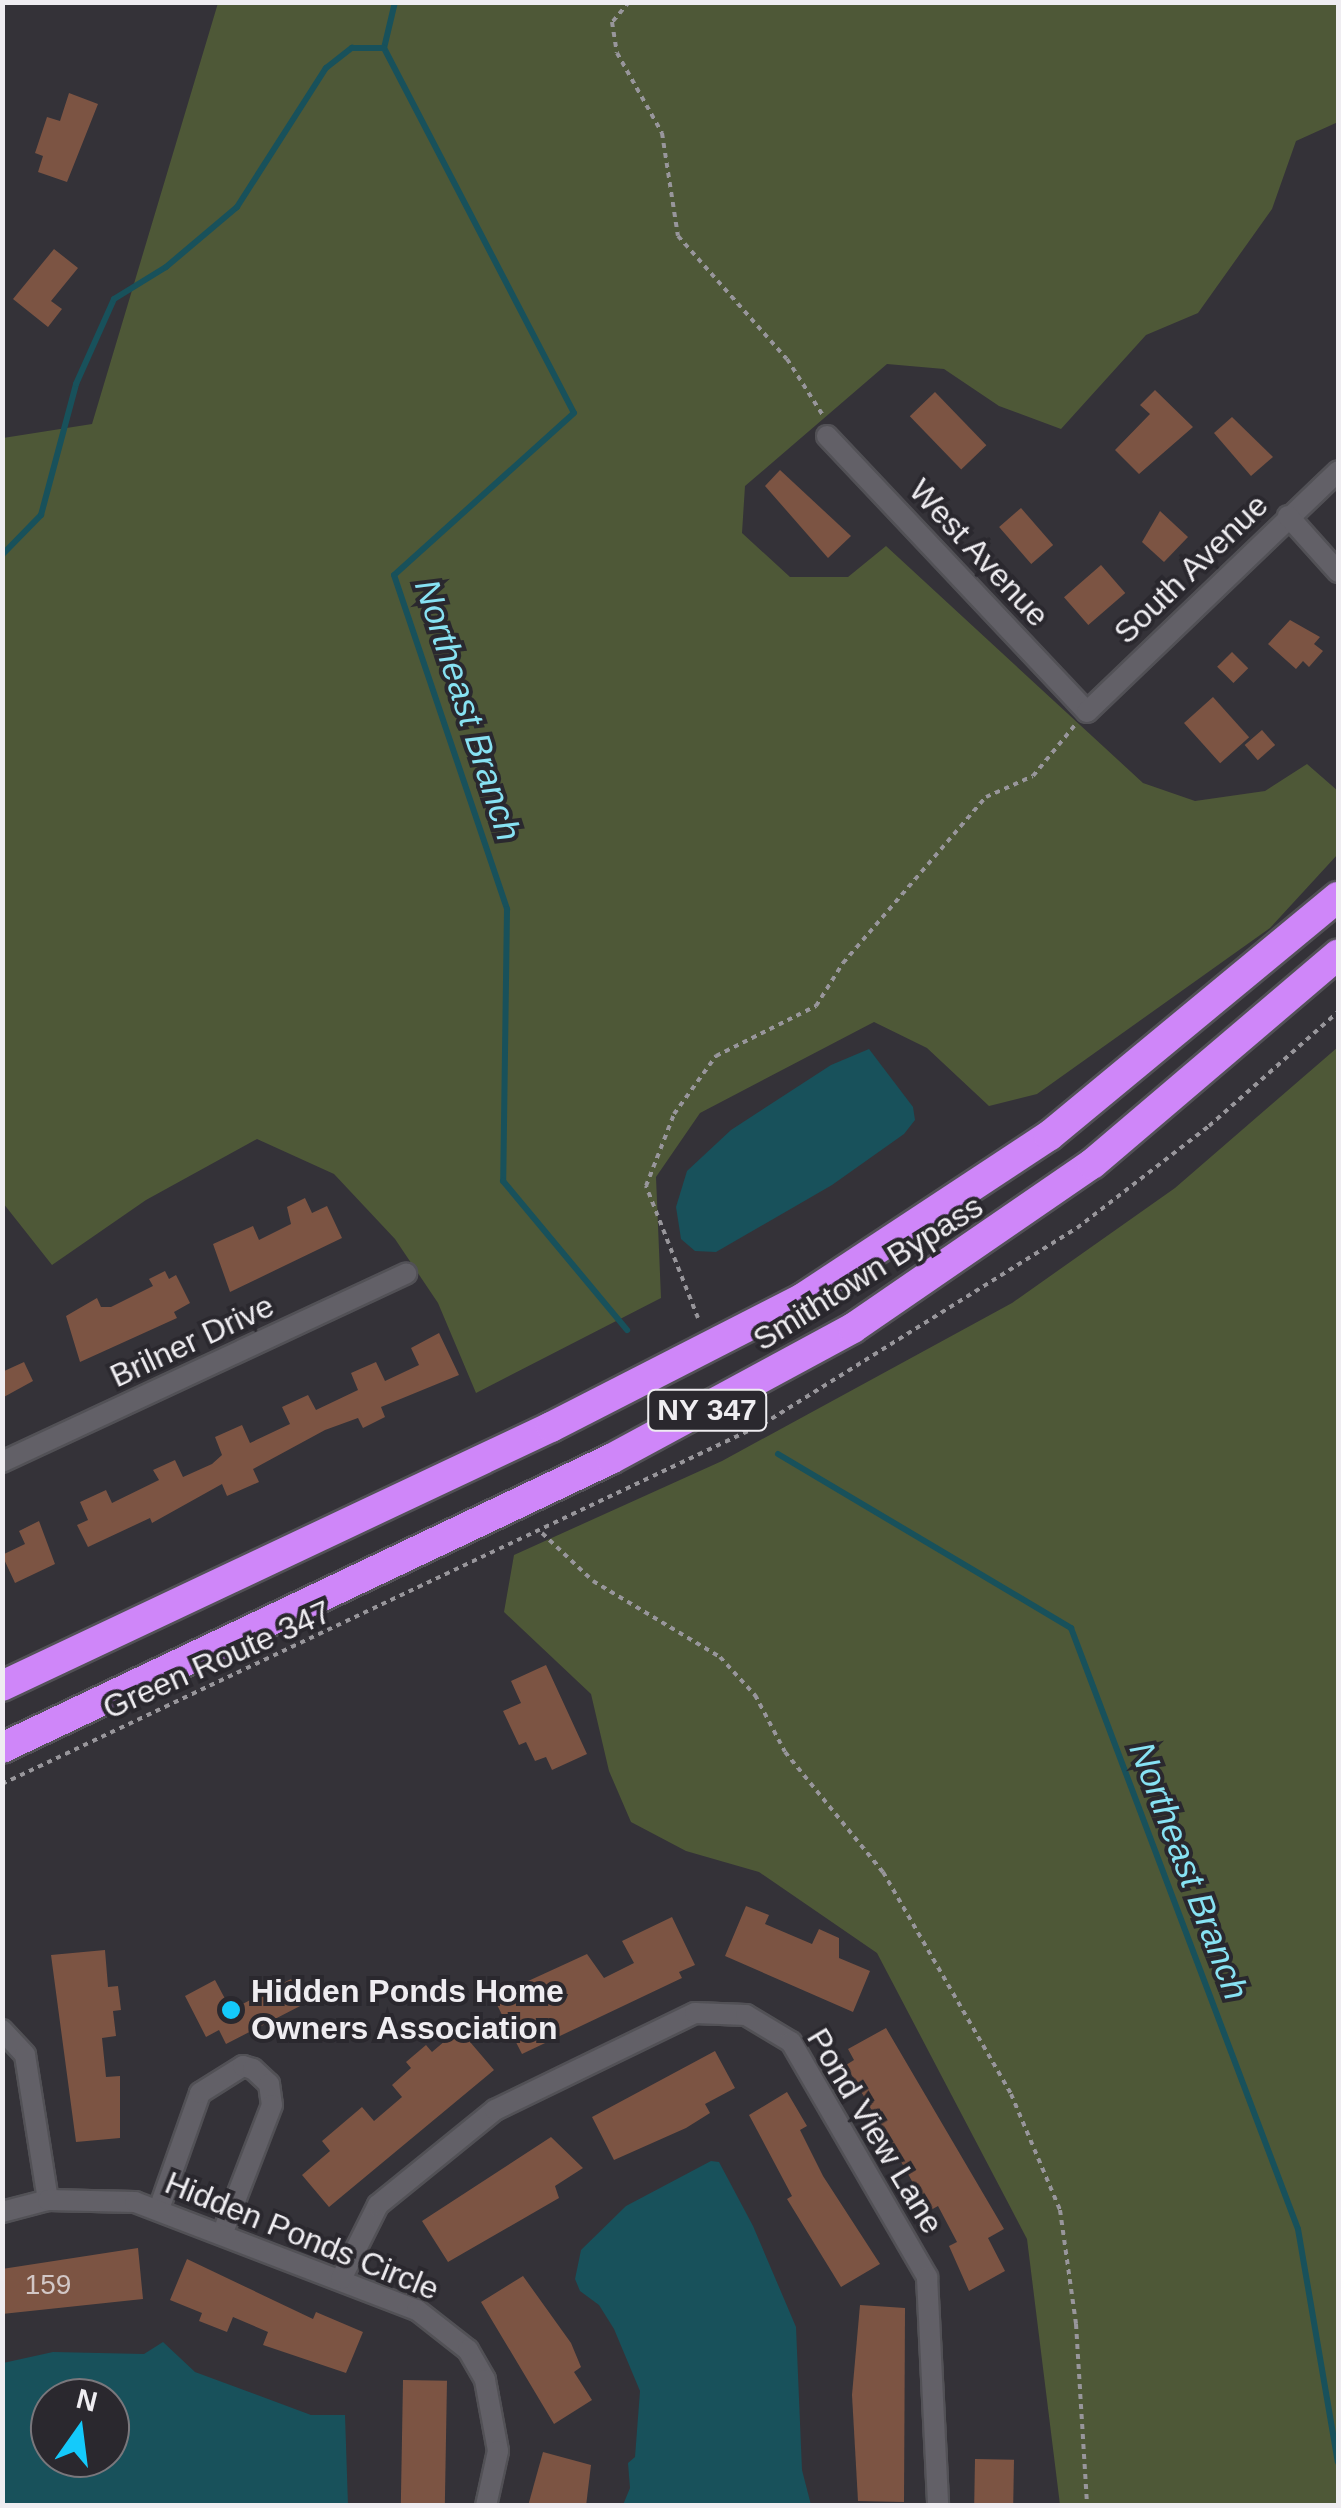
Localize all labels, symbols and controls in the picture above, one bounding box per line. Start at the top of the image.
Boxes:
street label: West Avenue [900,471,1058,635]
street label: South Avenue [1106,486,1276,652]
water label: Northeast Branch [406,574,530,846]
street label: Smithtown Bypass [746,1187,990,1359]
street label: Brilner Drive [104,1286,280,1396]
road number: NY 347 [644,1385,770,1435]
street label: Green Route 347 [97,1593,337,1727]
water label: Northeast Branch [1121,1736,1257,2006]
place label: Hidden Ponds Home Owners Association [251,1973,564,2048]
marker: Hidden Ponds Home Owners Association [220,1999,242,2021]
street label: Pond View Lane [799,2021,951,2241]
street label: Hidden Ponds Circle [160,2164,444,2308]
house number: 159 [25,2268,71,2302]
north arrow [30,2378,130,2478]
text: N [73,2383,100,2418]

